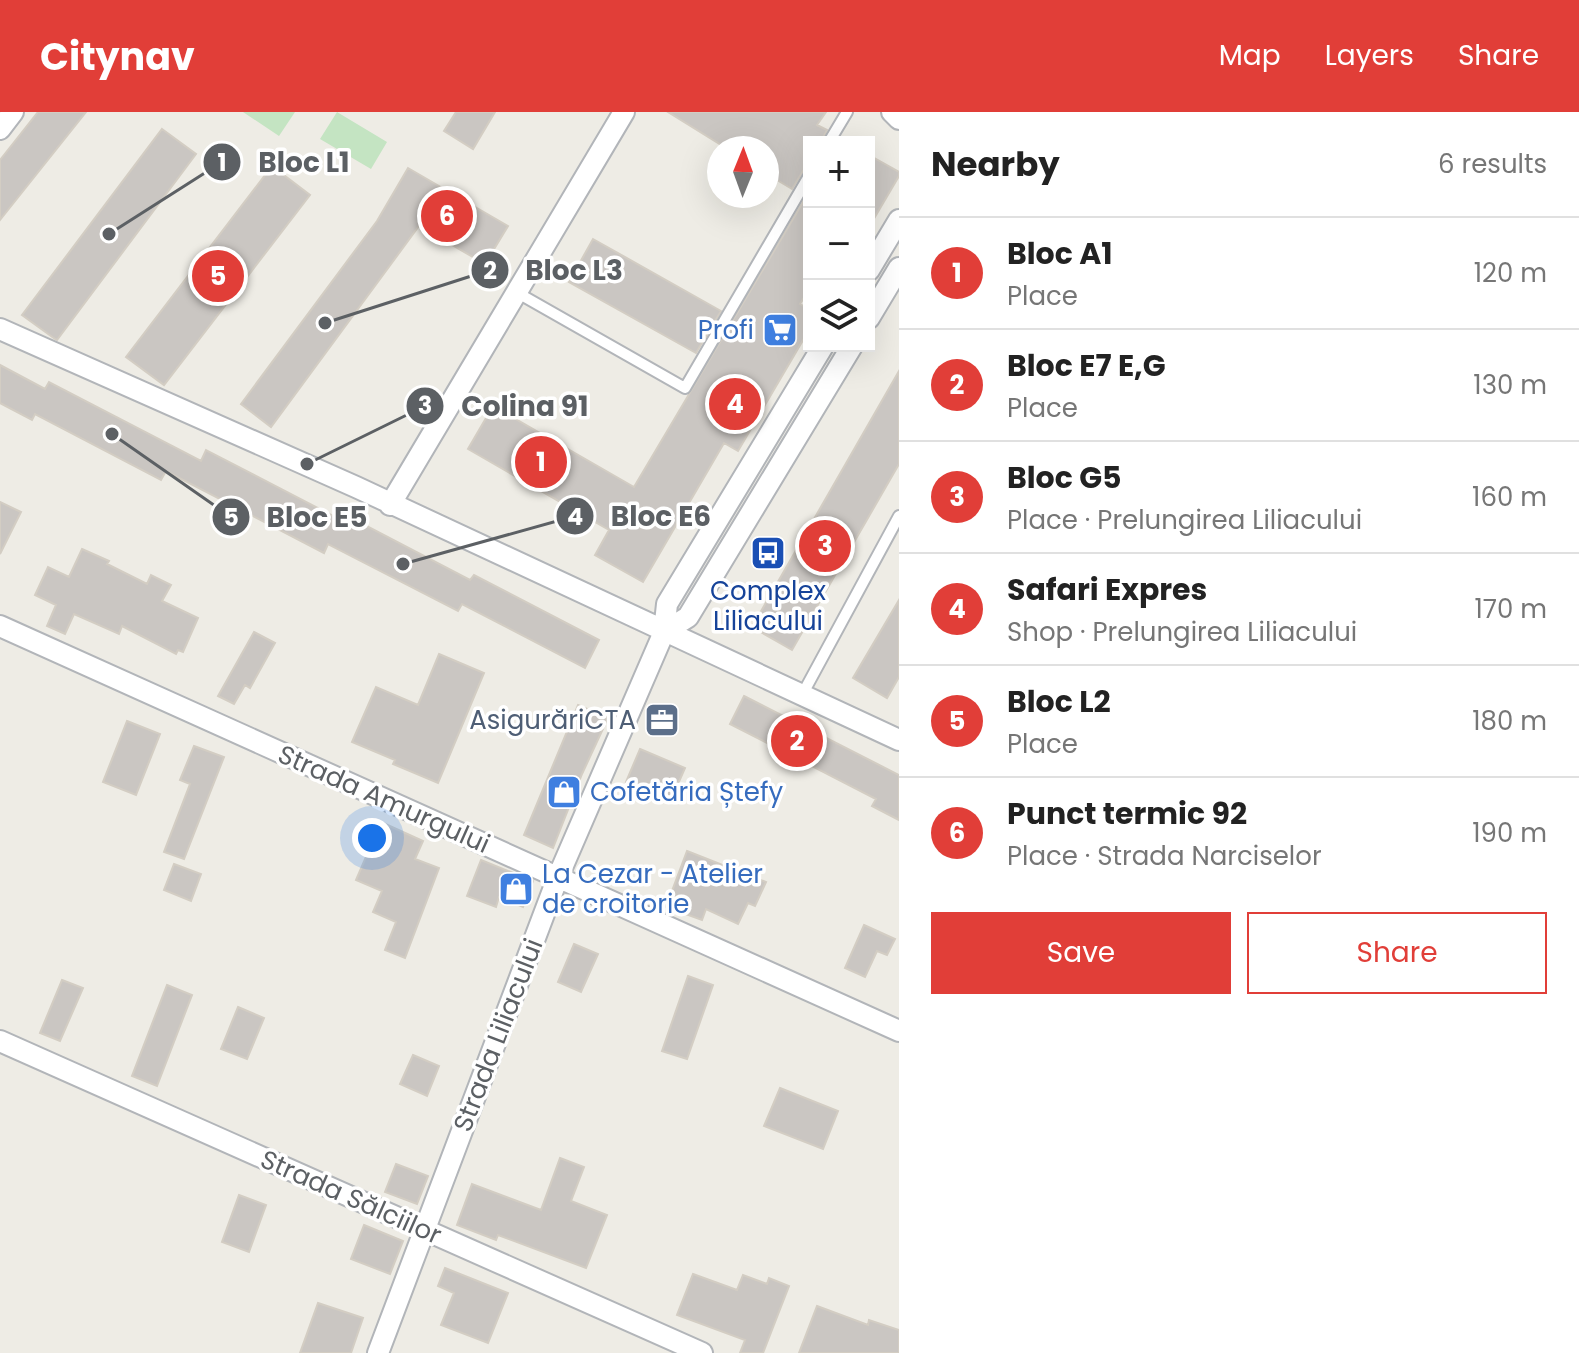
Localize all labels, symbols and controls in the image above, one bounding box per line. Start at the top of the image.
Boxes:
text: Citynav [40,30,195,83]
text: Map [1219,36,1281,75]
text: Layers [1325,36,1414,75]
text: Share [1458,36,1539,75]
callout: Bloc L1 [202,136,365,188]
north arrow [707,136,779,208]
map controls [803,136,875,352]
button: + [803,136,875,208]
text: Nearby [931,140,1060,188]
text: Bloc L1 [258,143,350,182]
text: 1 [217,146,227,179]
text: 6 results [1438,146,1547,182]
pin: 6 [421,186,473,246]
button: − [803,208,875,280]
text: Bloc A1 [1007,232,1113,275]
callout: Bloc L3 [470,244,639,296]
pin: 5 [192,246,244,306]
text: Bloc L3 [525,251,623,290]
text: 2 [483,254,497,287]
text: 1 [952,255,962,291]
text: 120 m [1474,255,1547,291]
text: Place [1007,278,1078,314]
button: layers [803,280,875,352]
supermarket icon: Profi [761,311,799,349]
place label: Profi [698,312,754,348]
text: Bloc E7 E,G [1007,344,1166,387]
text: 2 [950,367,964,403]
text: 130 m [1473,367,1547,403]
pin: 4 [709,374,761,434]
callout: Colina 91 [405,380,604,432]
text: Colina 91 [461,387,589,426]
text: 3 [418,389,432,422]
text: Place [1007,390,1078,426]
pin: 1 [515,432,567,492]
text: Bloc G5 [1007,456,1122,499]
text: 3 [949,479,965,515]
text: 160 m [1472,479,1547,515]
callout: Bloc E6 [555,490,727,542]
callout: Bloc E5 [211,491,384,543]
text: Bloc E6 [611,497,711,536]
text: Bloc E5 [267,498,367,537]
text: 4 [567,500,583,533]
text: 5 [223,501,239,534]
text: Place · Prelungirea Liliacului [1007,502,1362,538]
pin: 3 [799,516,851,576]
bus stop icon: Complex Liliacului [749,534,787,572]
text: Safari Expres [1007,568,1207,611]
place label: Complex Liliacului [710,573,827,639]
text: 4 [948,591,966,627]
text: 170 m [1474,591,1547,627]
text: Shop · Prelungirea Liliacului [1007,614,1357,650]
text: Bloc L2 [1007,680,1111,723]
office icon: AsigurăriCTA [643,701,681,739]
place label: AsigurăriCTA [469,702,636,738]
text: 5 [949,703,965,739]
text: 180 m [1472,703,1547,739]
pin: 2 [771,711,823,771]
text: Place [1007,726,1078,762]
street label: Strada Amurgului [272,736,496,862]
shop icon: Cofetăria Ștefy [545,773,583,811]
place label: Cofetăria Ștefy [590,774,783,810]
text: Punct termic 92 [1007,792,1247,835]
text: 6 [949,815,965,851]
text: 190 m [1472,815,1547,851]
your location [352,818,392,858]
text: Place · Strada Narciselor [1007,838,1322,874]
place label: La Cezar - Atelier de croitorie [542,856,763,922]
shop icon: La Cezar - Atelier de croitorie [497,870,535,908]
button: Save [931,912,1231,994]
button: Share [1247,912,1547,994]
street label: Strada Liliacului [445,933,551,1137]
street label: Strada Sălciilor [255,1141,447,1253]

